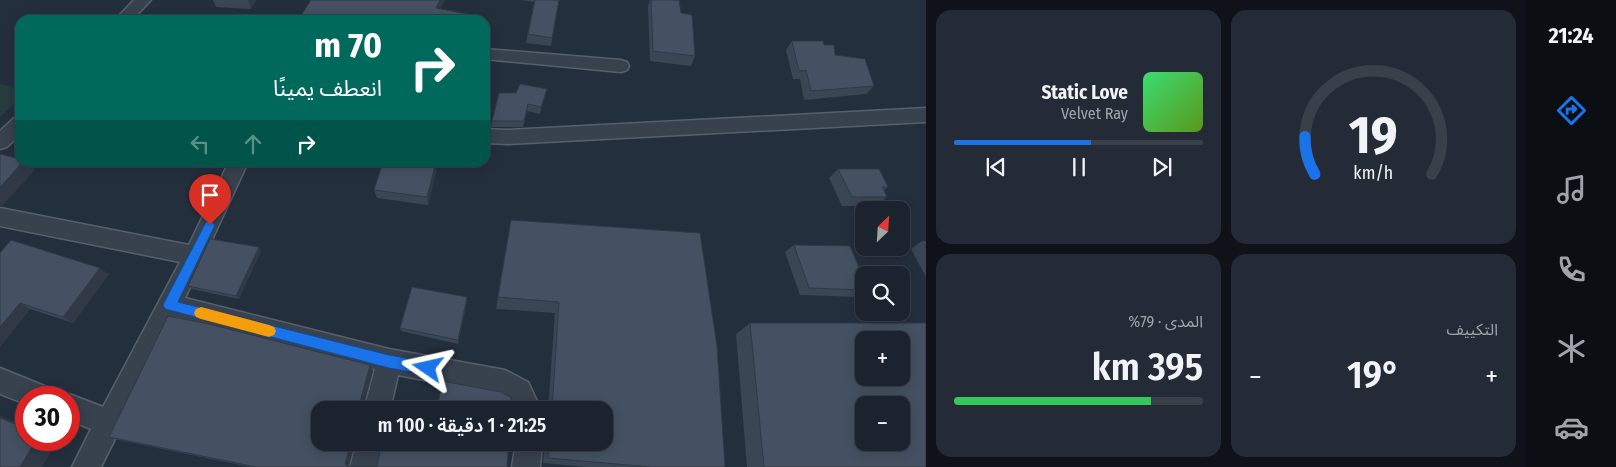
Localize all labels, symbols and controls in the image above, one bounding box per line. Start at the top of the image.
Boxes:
text: 21:24 [1548,22,1594,49]
text: 70 m [314,24,382,66]
icon: right [400,35,465,100]
text: انعطف يمينًا [273,75,382,102]
text: Static Love [1041,81,1128,104]
icon: directions [1554,93,1589,128]
text: Velvet Ray [1061,104,1128,123]
text: 19 [1349,104,1398,167]
icon: left [186,130,214,158]
icon: ahead [239,130,267,158]
icon: right [292,130,320,158]
icon: previous [982,153,1010,181]
icon: pause [1065,153,1093,181]
icon: next [1148,153,1176,181]
text: km/h [1354,162,1393,184]
icon: music [1554,172,1589,207]
pin [189,174,231,225]
icon: arrive [196,181,224,209]
north arrow [855,201,910,256]
map controls [855,201,910,451]
icon: phone [1554,252,1589,287]
button: search [855,266,910,321]
text: المدى · 79% [1128,312,1203,331]
text: التكييف [1446,320,1498,339]
button: + [855,331,910,386]
icon: climate [1554,331,1589,366]
position arrow [401,341,453,393]
text: 395 km [1092,344,1203,390]
text: 19° [1347,352,1400,398]
text: − [1249,360,1262,393]
text: + [1485,360,1498,393]
speed limit sign: 30 [15,386,80,451]
button: − [855,396,910,451]
icon: car [1554,410,1589,445]
text: 21:25 · 1 دقيقة · 100 m [378,414,546,437]

